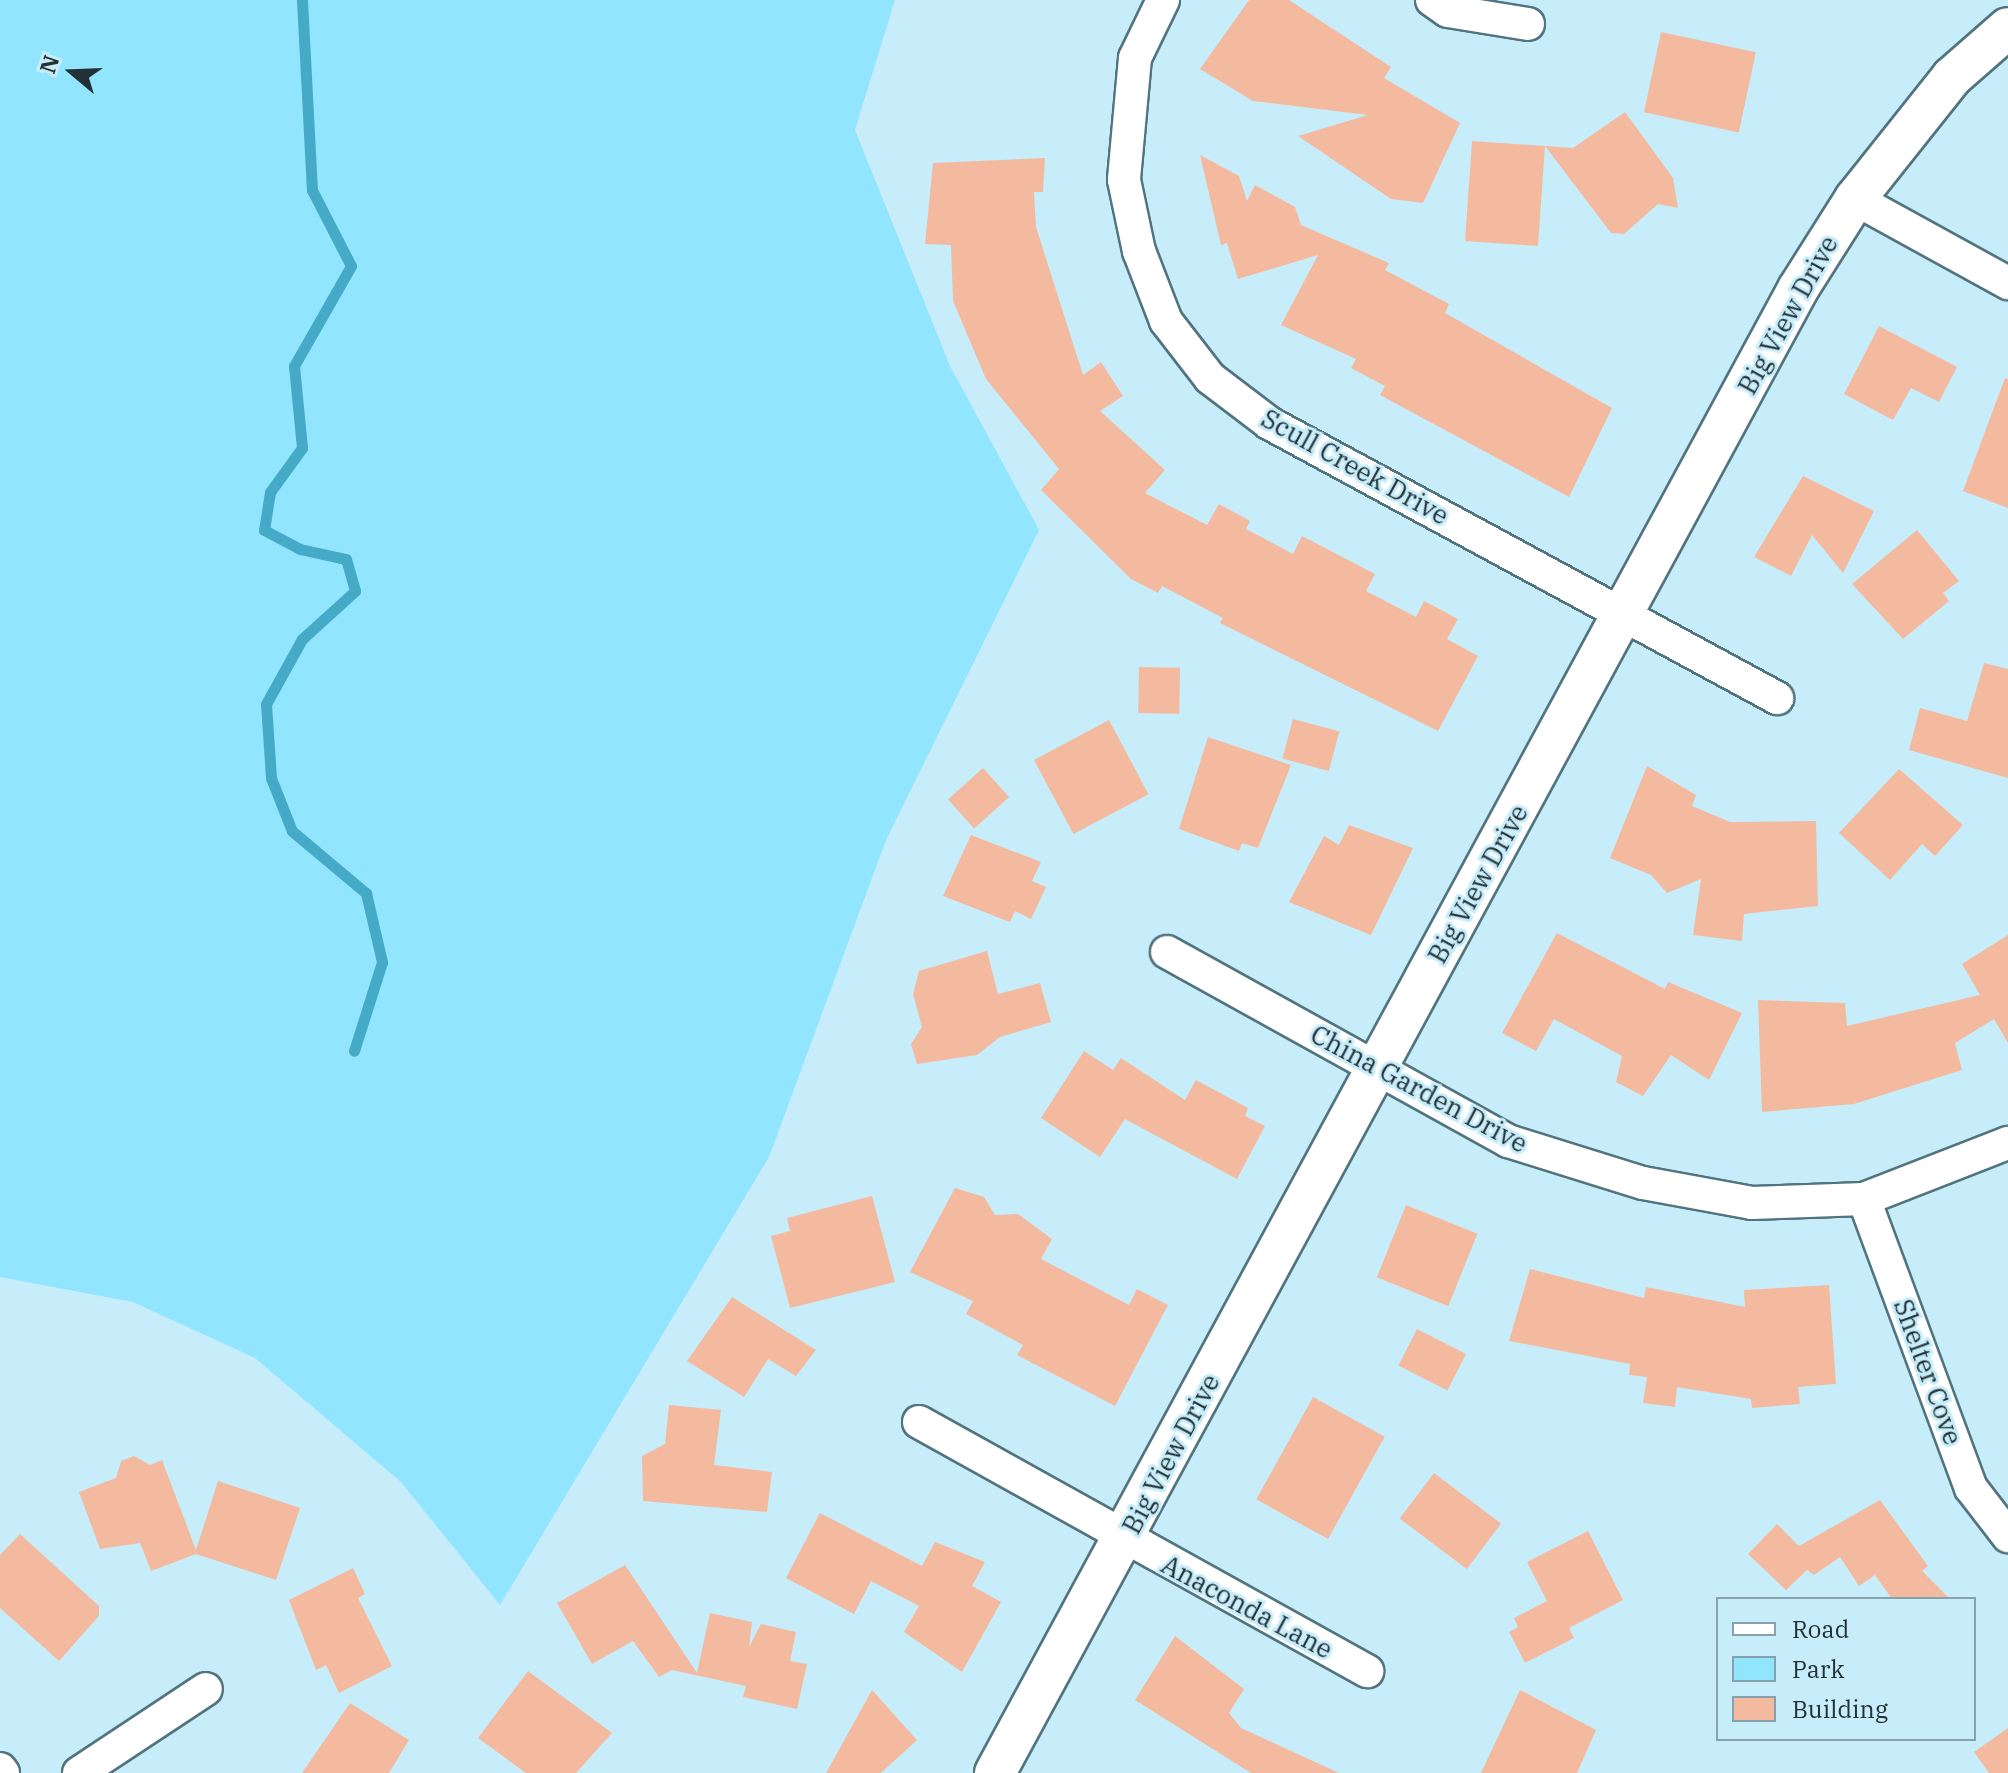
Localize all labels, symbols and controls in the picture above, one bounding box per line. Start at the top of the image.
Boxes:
north arrow [32,32,112,112]
text: N [32,51,65,77]
street label: Big View Drive [1732,230,1844,400]
street label: Scull Creek Drive [1256,403,1454,531]
street label: Big View Drive [1422,799,1534,969]
street label: China Garden Drive [1305,1019,1533,1159]
street label: Shelter Cove [1887,1295,1969,1449]
street label: Big View Drive [1116,1369,1226,1539]
street label: Anaconda Lane [1156,1549,1338,1665]
legend [1716,1597,1976,1741]
text: Road [1792,1613,1849,1645]
text: Park [1792,1653,1844,1685]
text: Building [1792,1693,1888,1725]

